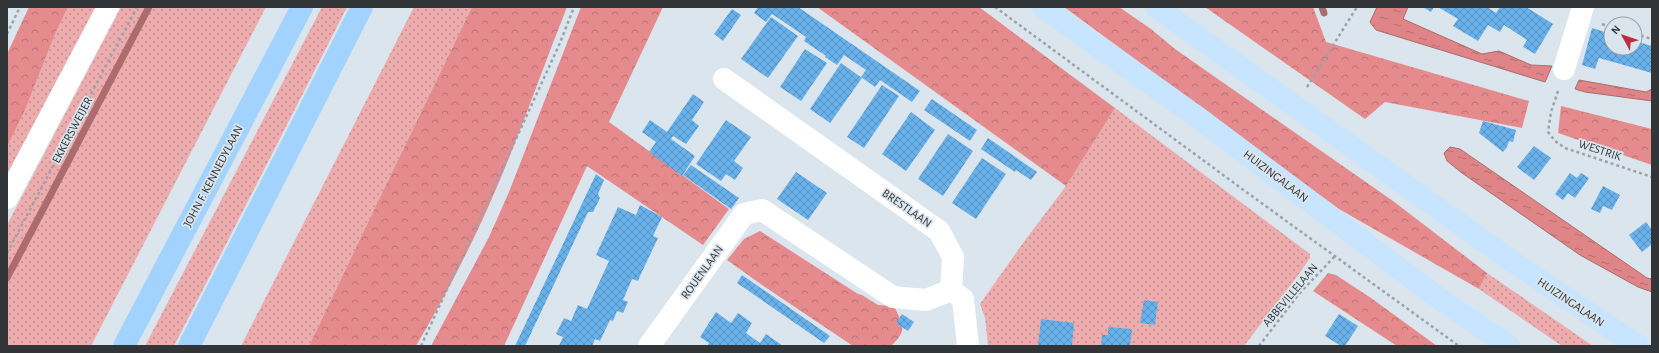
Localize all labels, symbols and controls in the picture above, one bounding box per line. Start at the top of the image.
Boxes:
north arrow [1603,16,1643,56]
text: N [1609,23,1622,36]
street label: EKKERSWEIJER [50,95,95,165]
street label: JOHN F. KENNEDYLAAN [181,123,245,229]
street label: WESTRIK [1577,137,1623,163]
street label: HUIZINGALAAN [1241,148,1311,204]
street label: BRESTLAAN [880,187,934,229]
street label: ROUENLAAN [679,243,725,301]
street label: ABBEVILLELAAN [1260,261,1320,329]
street label: HUIZINGALAAN [1535,275,1607,329]

